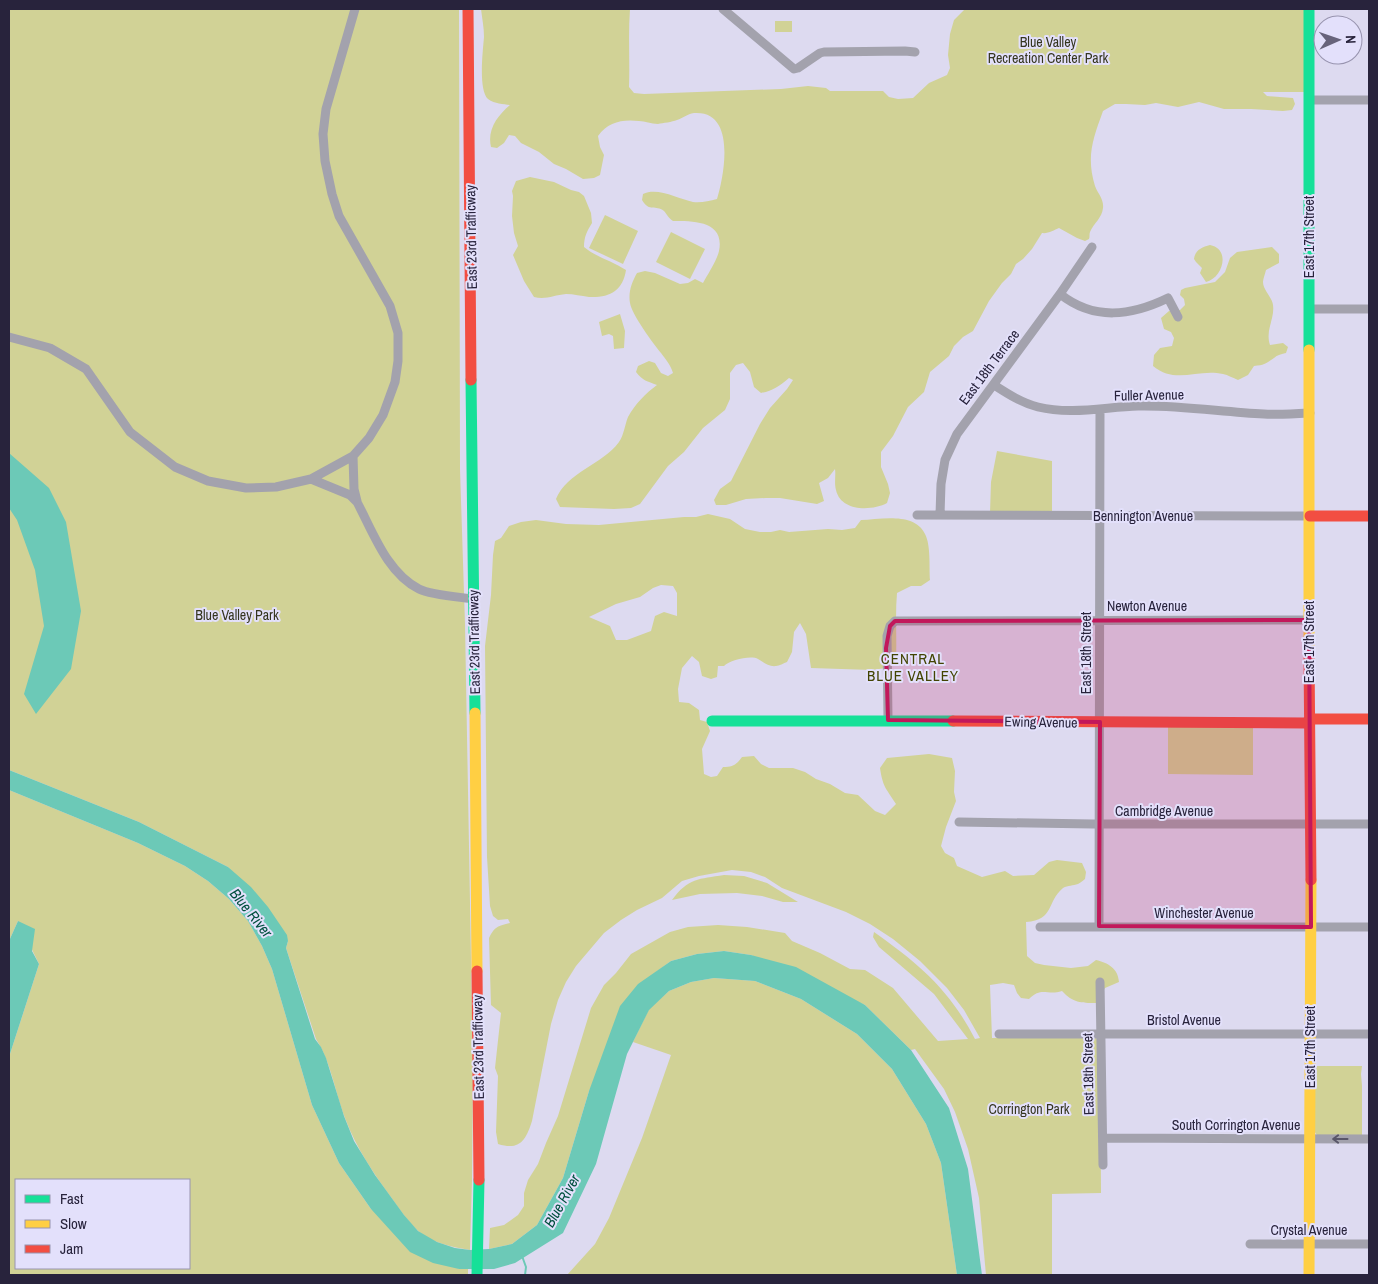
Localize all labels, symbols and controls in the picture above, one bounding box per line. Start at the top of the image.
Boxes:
north arrow [1313,15,1363,65]
park label: Blue Valley Recreation Center Park [988,33,1109,67]
text: N [1342,35,1360,44]
street label: East 23rd Trafficway [461,184,481,289]
street label: East 17th Street [1300,196,1318,278]
street label: East 18th Terrace [955,326,1023,408]
street label: Fuller Avenue [1114,385,1184,405]
street label: Bennington Avenue [1093,507,1193,525]
street label: East 23rd Trafficway [464,589,484,694]
street label: Newton Avenue [1107,597,1187,615]
street label: East 17th Street [1300,601,1318,683]
park label: Blue Valley Park [195,606,279,624]
street label: East 18th Street [1077,612,1095,694]
district label: CENTRAL BLUE VALLEY [867,648,959,686]
street label: Ewing Avenue [1004,712,1078,732]
street label: Cambridge Avenue [1115,802,1213,820]
water label: Blue River [225,884,278,942]
street label: Winchester Avenue [1154,904,1254,922]
street label: East 23rd Trafficway [468,994,488,1099]
street label: East 17th Street [1301,1006,1319,1088]
street label: Bristol Avenue [1147,1011,1221,1029]
street label: East 18th Street [1078,1033,1098,1115]
park label: Corrington Park [988,1100,1070,1118]
street label: South Corrington Avenue [1172,1116,1300,1134]
one-way arrow [1332,1134,1348,1144]
water label: Blue River [538,1170,585,1231]
legend [15,1179,190,1269]
text: Fast [60,1188,84,1209]
text: Slow [60,1213,87,1234]
street label: Crystal Avenue [1270,1221,1348,1239]
text: Jam [60,1238,83,1259]

